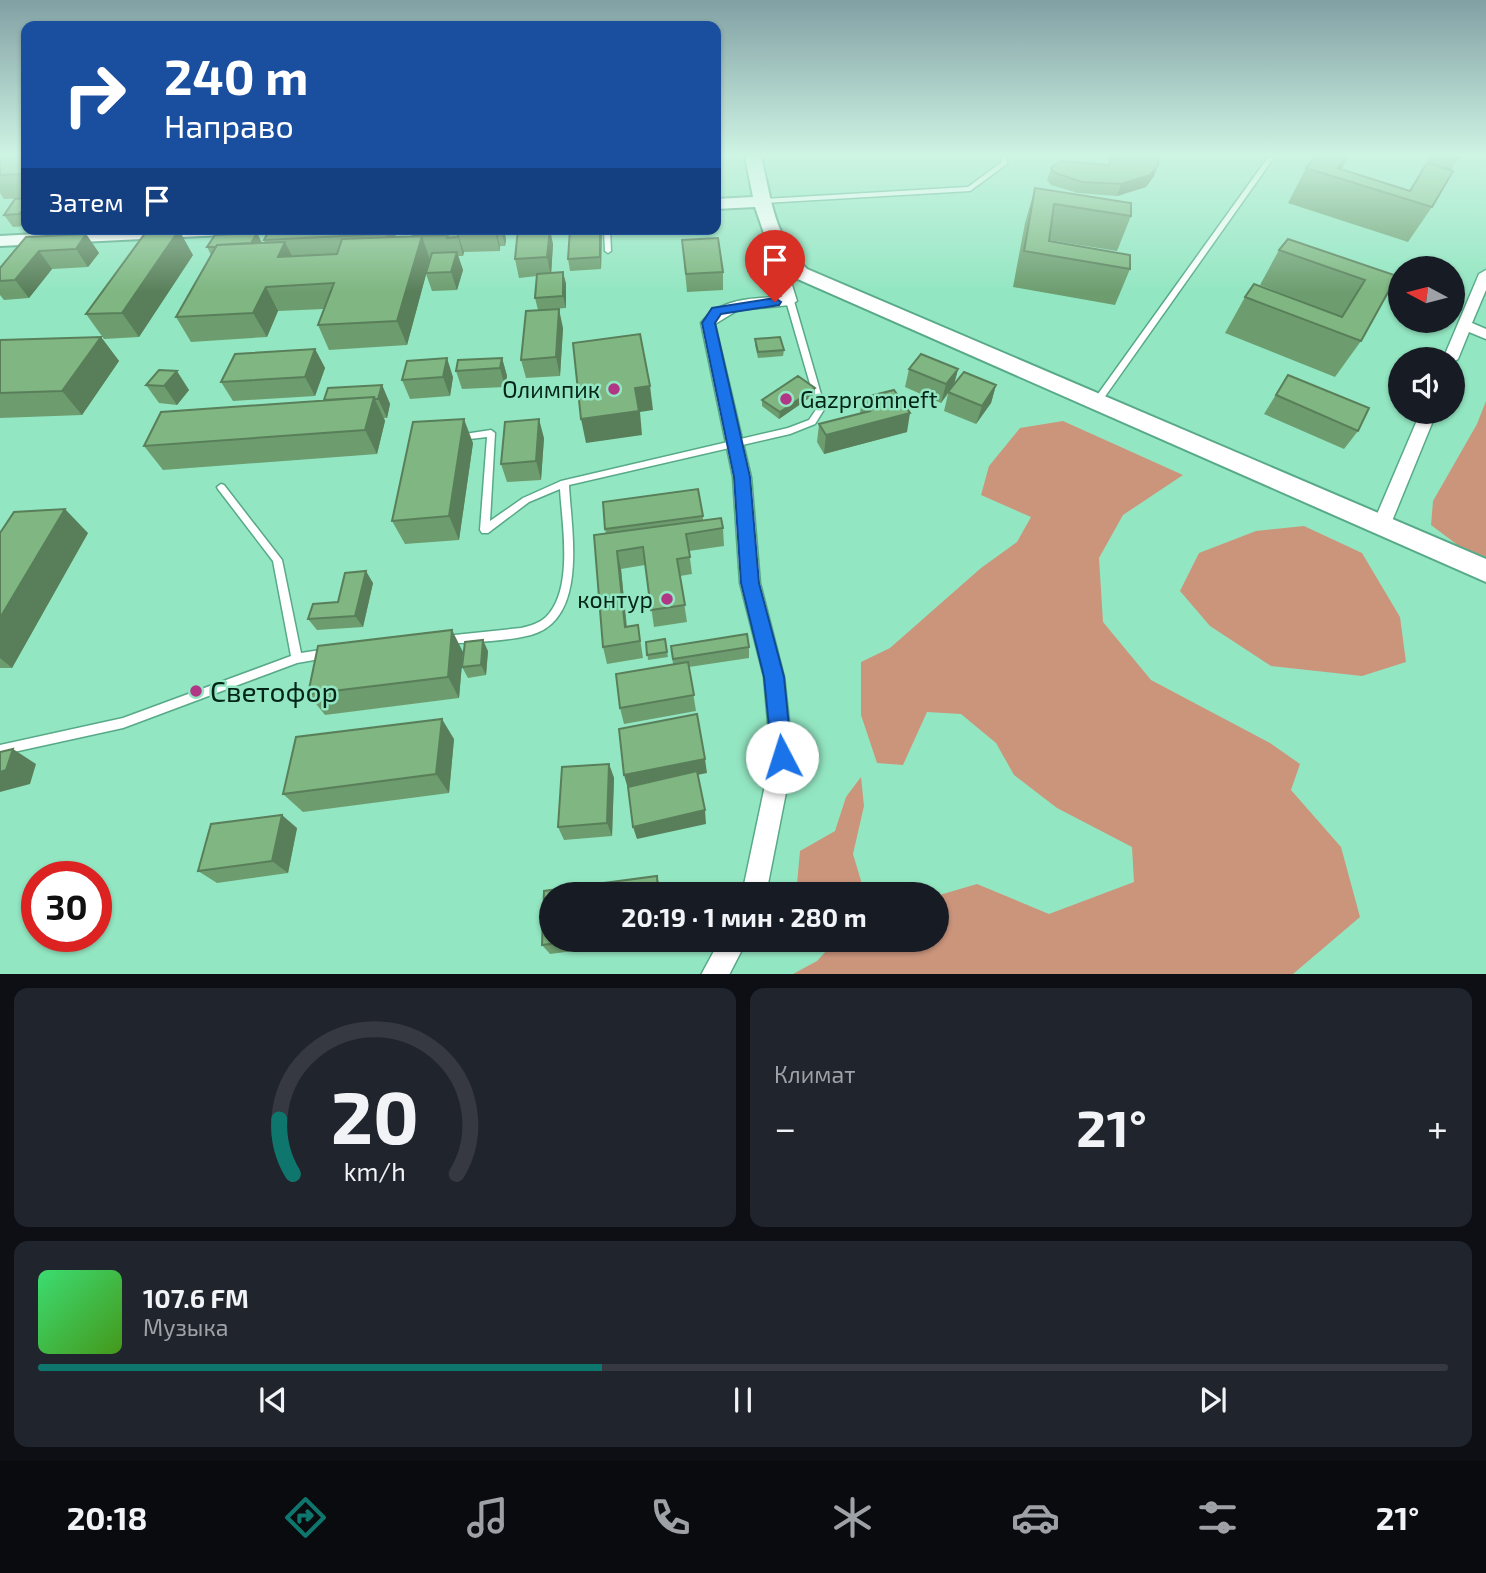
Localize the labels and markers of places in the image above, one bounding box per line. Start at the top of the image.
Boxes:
pin [745,230,805,302]
place label: Олимпик [502,375,600,403]
marker: Олимпик [606,381,622,397]
place label: Gazpromneft [800,385,938,413]
marker: Gazpromneft [778,391,794,407]
place label: контур [577,585,653,614]
marker: контур [659,591,675,607]
place label: Светофор [210,674,338,708]
marker: Светофор [188,683,204,699]

